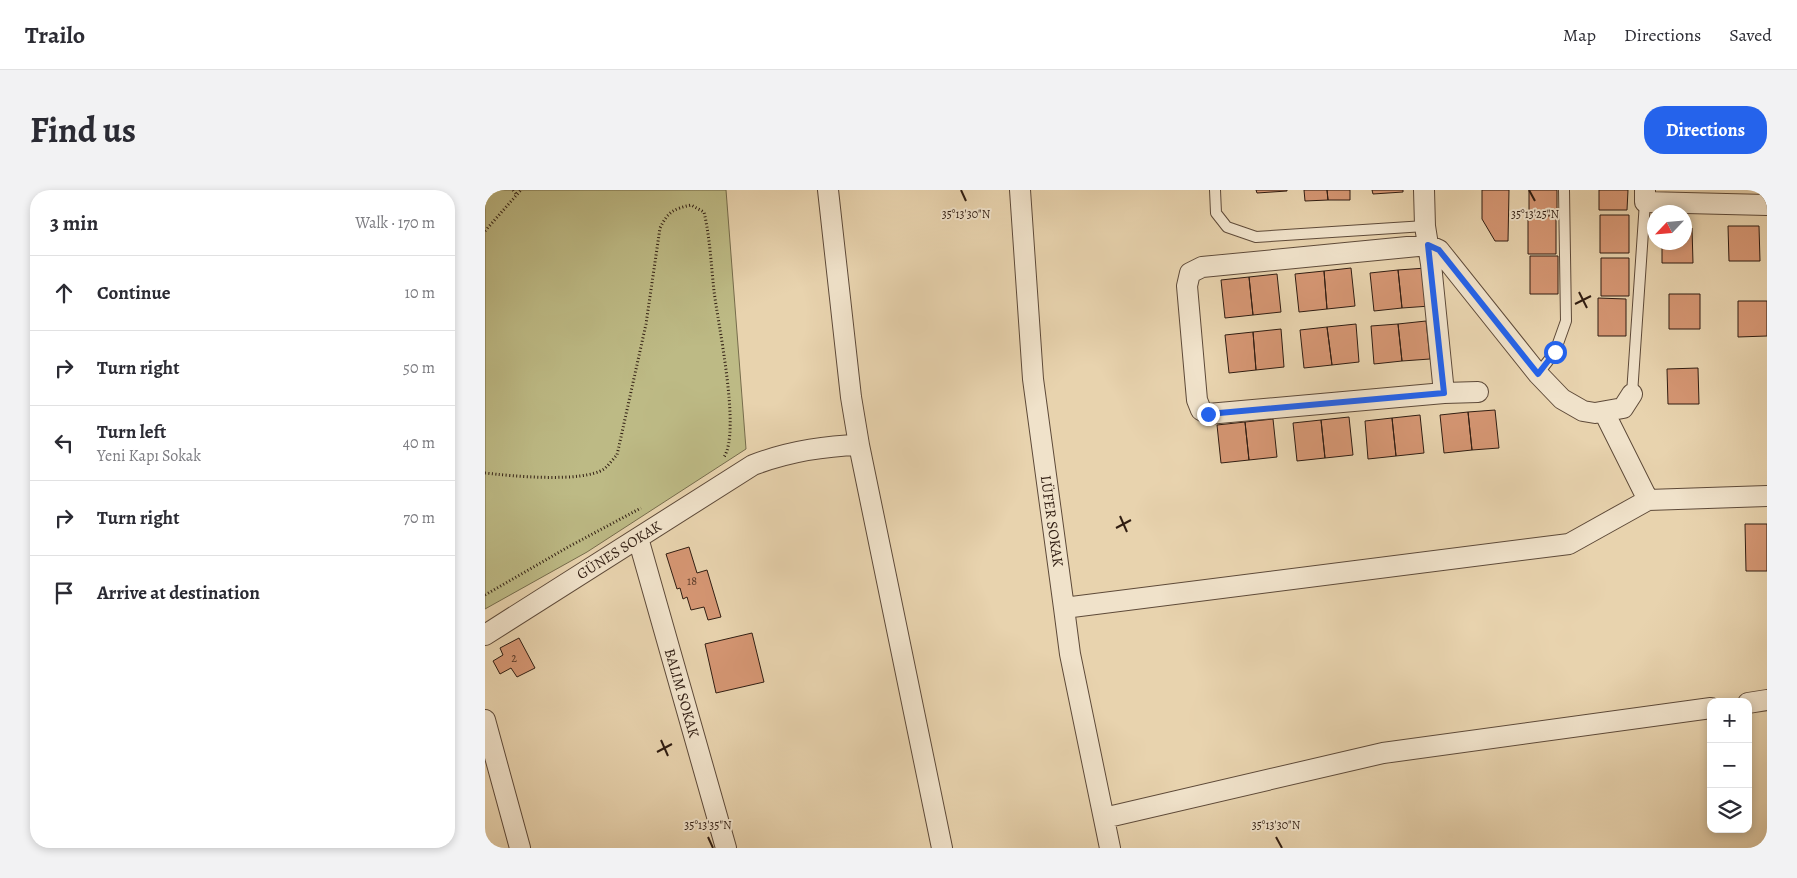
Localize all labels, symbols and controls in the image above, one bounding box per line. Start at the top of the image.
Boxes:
text: Trailo [25,19,85,51]
text: Map [1563,23,1596,47]
text: Directions [1624,23,1701,47]
text: Saved [1729,23,1772,47]
text: Find us [30,106,136,154]
button: Directions [1644,106,1767,154]
north arrow [1647,205,1692,250]
text: 35°13'30"N [942,206,991,222]
text: 35°13'25"N [1511,206,1559,222]
text: 3 min [50,209,98,237]
text: Walk · 170 m [355,212,435,234]
icon: ahead [50,279,78,307]
text: Continue [97,280,171,306]
text: 10 m [405,282,435,304]
route start [1544,341,1567,364]
icon: right [50,354,78,382]
text: Turn right [97,355,179,381]
text: 50 m [403,357,435,379]
route end [1197,403,1220,426]
text: Turn left [97,419,166,445]
icon: left [50,429,78,457]
text: 40 m [403,432,435,454]
text: Yeni Kapı Sokak [97,445,201,467]
street label: LÜFER SOKAK [1036,474,1068,569]
icon: right [50,504,78,532]
text: Turn right [97,505,179,531]
text: 70 m [403,507,435,529]
street label: GÜNES SOKAK [573,516,666,584]
house number: 18 [687,573,697,589]
icon: arrive [50,579,78,607]
text: Arrive at destination [97,580,260,606]
street label: BALIM SOKAK [660,646,704,740]
house number: 2 [511,650,517,666]
map controls [1707,698,1752,833]
button: + [1707,698,1752,743]
button: − [1707,743,1752,788]
button: layers [1707,788,1752,833]
text: 35°13'35"N [684,817,732,833]
text: 35°13'30"N [1252,817,1301,833]

